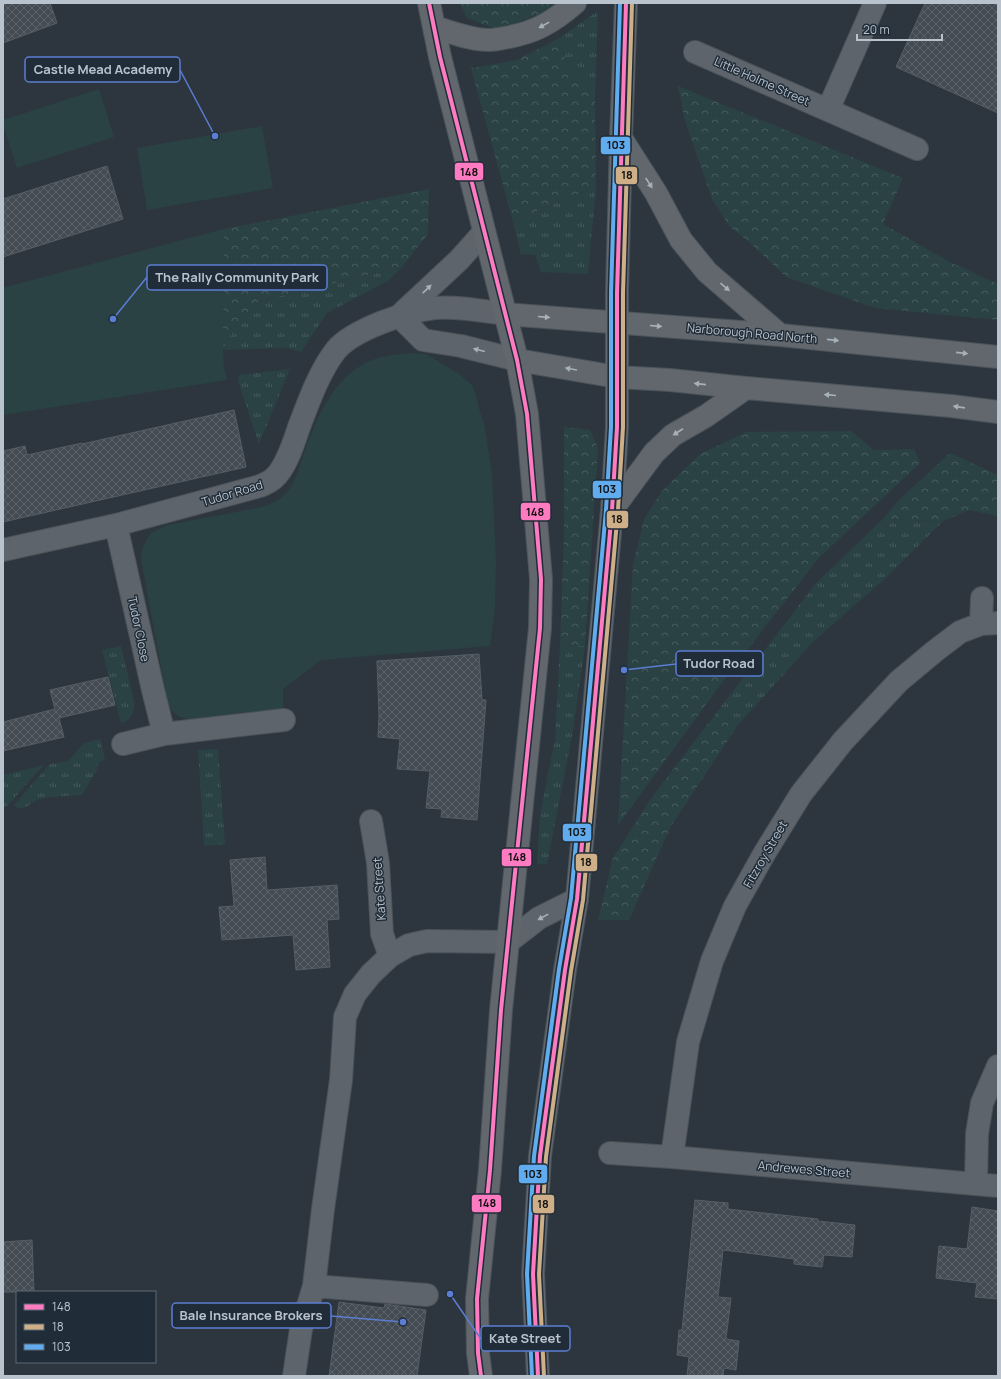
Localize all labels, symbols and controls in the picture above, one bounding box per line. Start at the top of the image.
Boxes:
scale bar [857,16,942,42]
text: 20 m [863,21,890,38]
one-way arrow [538,22,550,29]
street label: Little Holme Street [712,52,813,110]
callout: Castle Mead Academy [25,57,180,82]
text: Castle Mead Academy [34,60,173,78]
line badge: 103 [600,136,631,155]
text: 103 [607,137,625,152]
line badge: 148 [454,162,484,181]
text: 148 [460,164,478,179]
line badge: 18 [615,166,638,185]
text: 18 [621,167,633,182]
one-way arrow [645,178,653,188]
callout: The Rally Community Park [147,265,327,290]
text: The Rally Community Park [155,268,320,286]
one-way arrow [719,283,730,292]
one-way arrow [422,284,432,294]
one-way arrow [538,313,550,320]
street label: Narborough Road North [686,319,818,347]
one-way arrow [650,322,662,329]
one-way arrow [827,337,839,343]
one-way arrow [473,347,485,353]
one-way arrow [956,350,968,356]
one-way arrow [565,366,578,372]
one-way arrow [694,380,707,387]
one-way arrow [824,392,836,399]
one-way arrow [953,404,965,410]
one-way arrow [673,428,683,436]
street label: Tudor Road [199,476,265,510]
line badge: 103 [592,480,622,499]
text: 103 [598,481,616,496]
line badge: 148 [520,502,551,521]
text: 148 [526,504,544,519]
line badge: 18 [606,510,629,529]
text: 18 [611,511,623,526]
street label: Tudor Close [124,595,154,663]
callout: Tudor Road [676,651,763,676]
text: Tudor Road [683,654,755,672]
street label: Fitzroy Street [739,817,791,891]
line badge: 103 [562,823,592,842]
text: 103 [568,824,586,839]
line badge: 148 [501,848,532,867]
text: 148 [508,849,526,864]
line badge: 18 [575,853,598,872]
text: 18 [580,854,592,869]
street label: Kate Street [368,857,390,921]
one-way arrow [537,913,549,920]
street label: Andrewes Street [757,1156,851,1182]
line badge: 103 [518,1164,548,1184]
text: 103 [524,1166,542,1181]
line badge: 148 [471,1194,502,1213]
line badge: 18 [532,1194,555,1214]
text: 148 [478,1195,496,1210]
text: 18 [537,1196,549,1211]
legend [16,1291,156,1363]
text: 148 [52,1298,71,1315]
callout: Bale Insurance Brokers [172,1303,331,1328]
text: Bale Insurance Brokers [180,1306,322,1324]
text: 18 [52,1318,64,1335]
callout: Kate Street [481,1326,570,1351]
text: Kate Street [489,1329,561,1347]
text: 103 [52,1338,71,1355]

